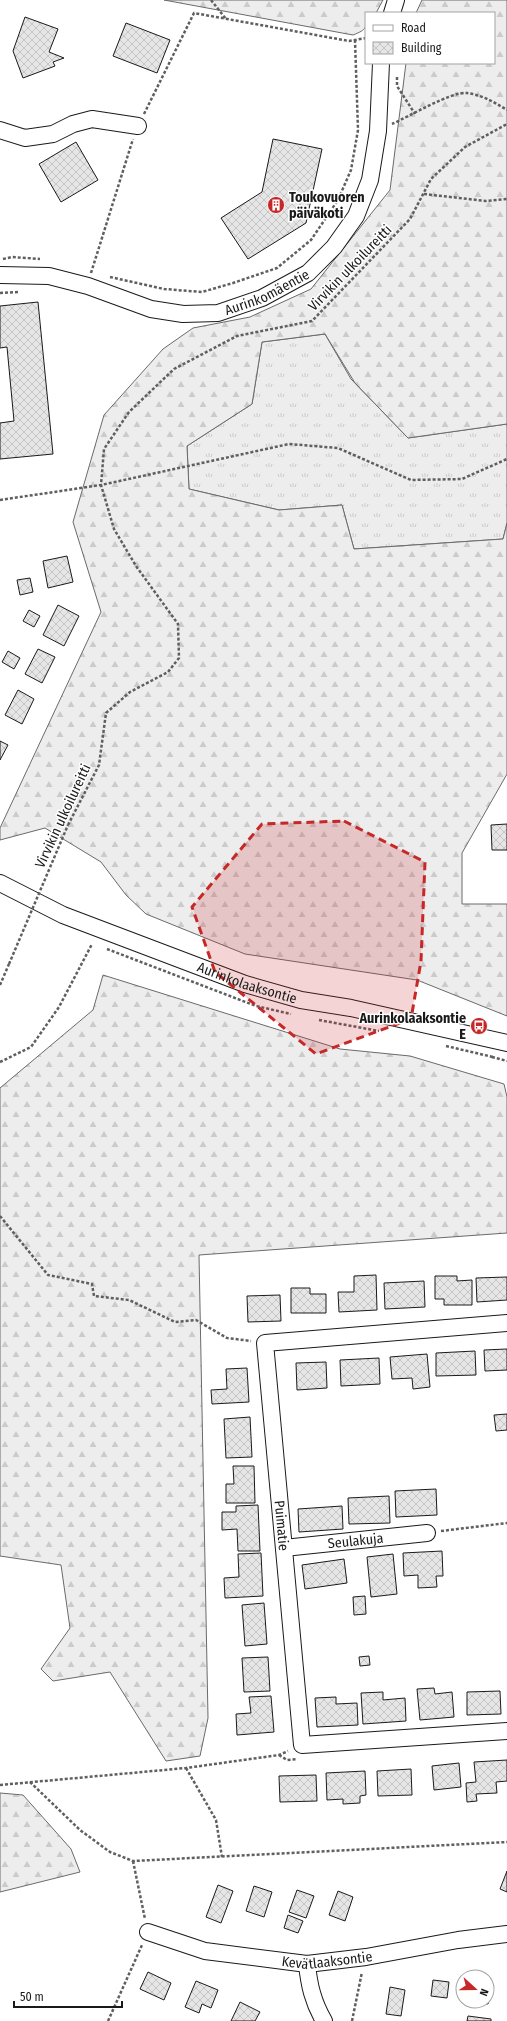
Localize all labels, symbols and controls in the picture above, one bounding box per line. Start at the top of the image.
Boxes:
legend [365,12,495,64]
text: Road [401,21,426,35]
text: Building [401,41,442,55]
place label: Toukovuoren päiväkoti [289,189,365,222]
building icon: Toukovuoren päiväkoti [266,195,286,215]
street label: Virvikin ulkoilureitti [305,221,395,315]
street label: Aurinkomäentie [222,265,312,319]
street label: Virvikin ulkoilureitti [31,761,95,871]
street label: Aurinkolaaksontie [195,958,299,1007]
place label: Aurinkolaaksontie E [358,1010,466,1043]
bus stop icon: Aurinkolaaksontie E [469,1016,489,1036]
street label: Puimatie [271,1499,293,1551]
street label: Seulakuja [327,1529,384,1552]
street label: Kevätlaaksontie [281,1948,374,1973]
north arrow [455,1969,495,2009]
scale bar [14,1983,122,2009]
text: N [477,1987,491,1998]
text: 50 m [20,1990,44,2004]

